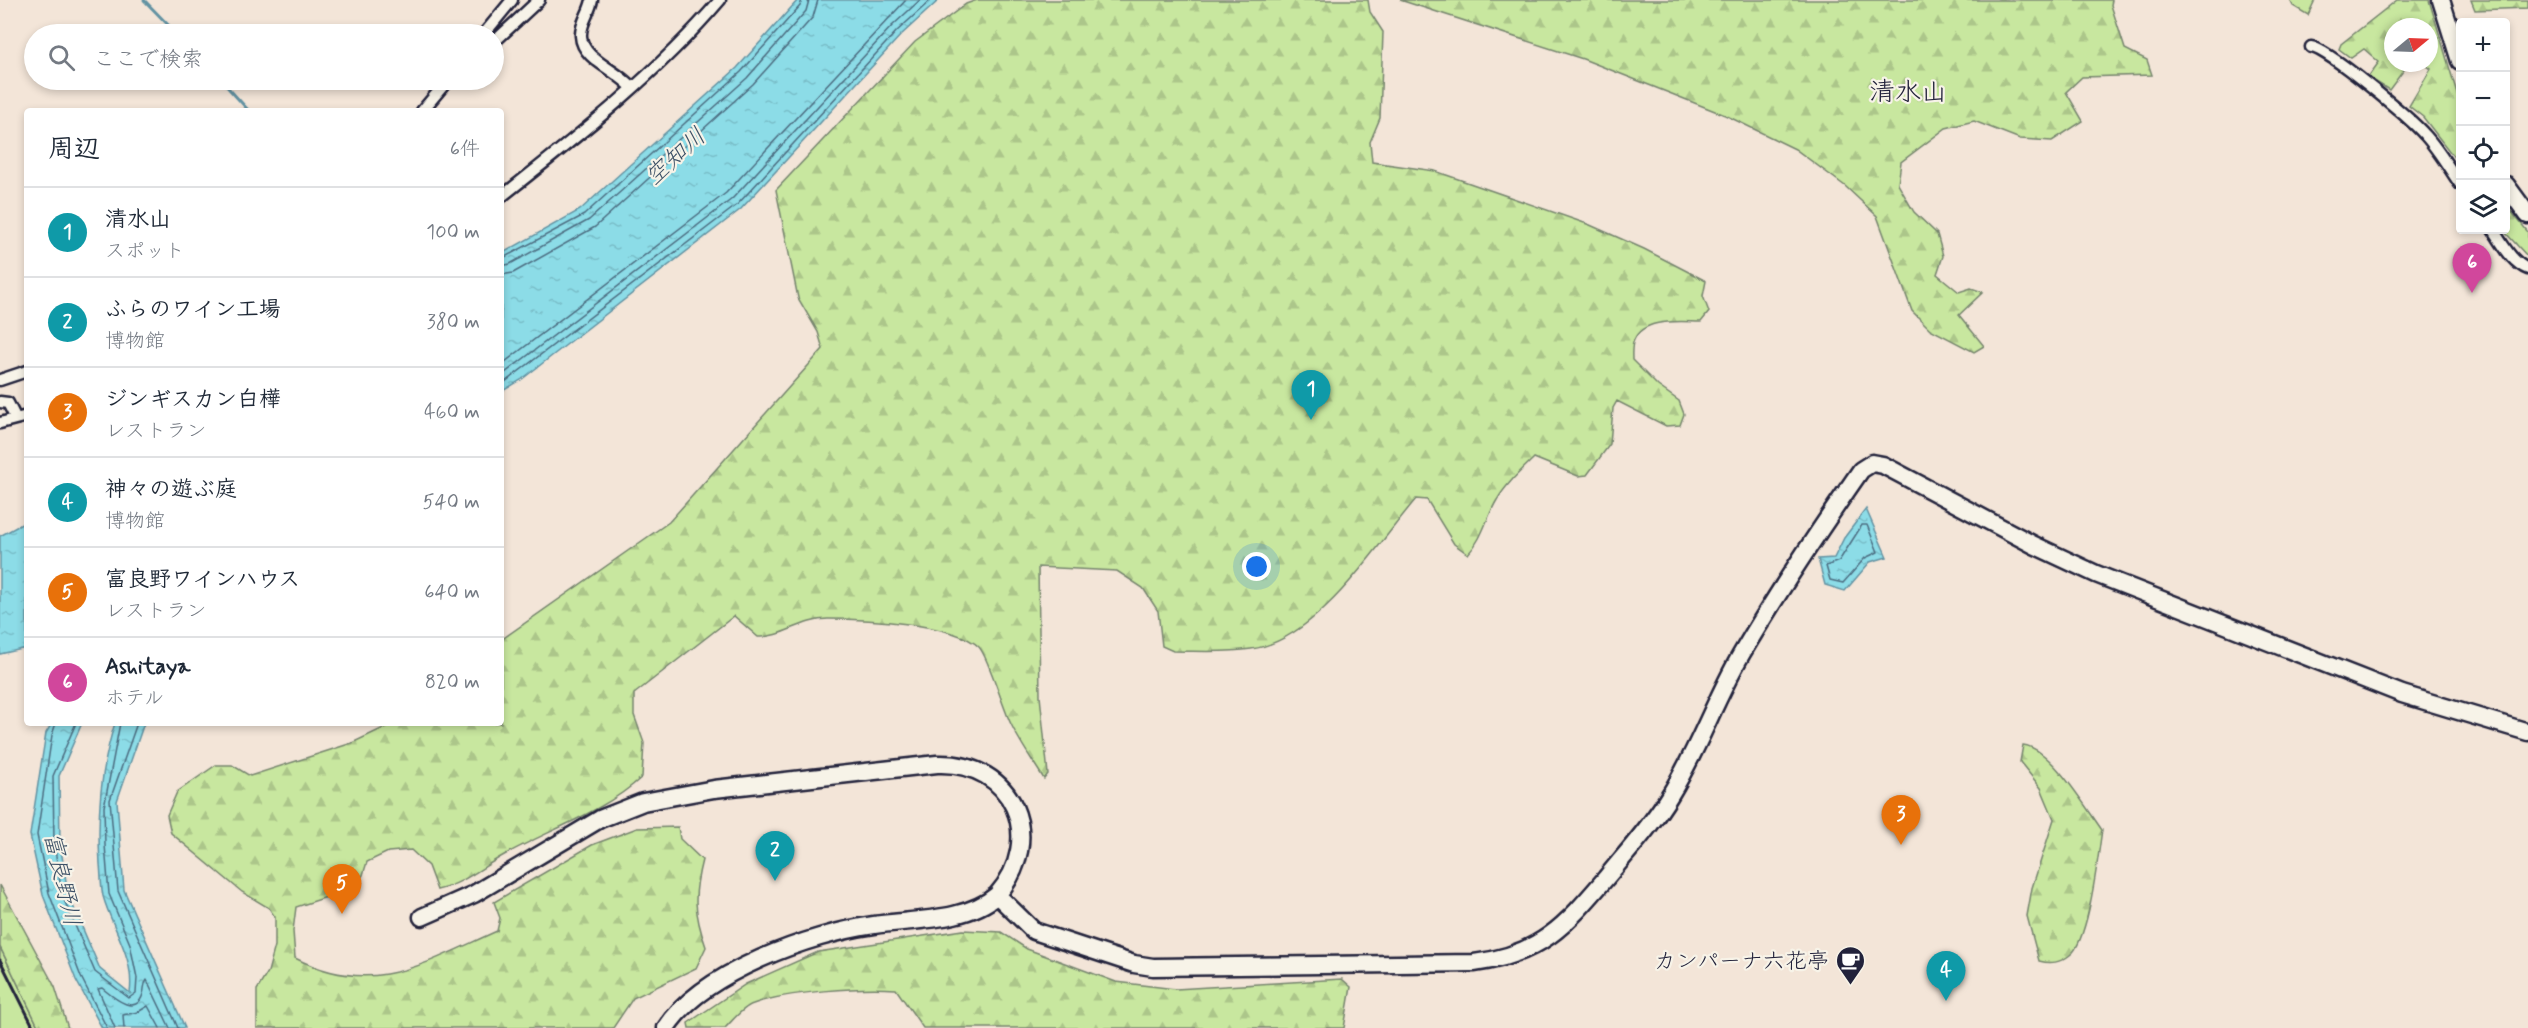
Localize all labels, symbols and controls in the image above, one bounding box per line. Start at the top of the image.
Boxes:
north arrow [2384,18,2438,72]
map controls [2456,18,2510,234]
button: + [2456,18,2510,72]
search box [24,24,504,90]
icon: search [45,41,78,74]
text: ここで検索 [93,46,203,74]
button: − [2456,72,2510,126]
district label: 清水山 [1869,76,1947,110]
water label: 空知川 [639,122,713,193]
button: locate [2456,126,2510,180]
text: 周辺 [48,133,100,167]
text: 6件 [450,136,480,163]
button: layers [2456,180,2510,234]
text: 清水山 [105,206,171,234]
text: 1 [63,219,72,246]
text: 100 m [426,219,480,246]
text: スポット [105,238,185,265]
pin: 6 [2452,244,2492,293]
text: ふらのワイン工場 [105,296,281,324]
text: 2 [63,309,72,336]
text: 380 m [427,309,480,336]
text: 博物館 [105,328,165,355]
pin: 1 [1292,370,1330,420]
text: ジンギスカン白樺 [105,386,281,414]
text: 3 [63,399,72,426]
text: 460 m [424,399,480,426]
text: レストラン [105,418,207,445]
text: 神々の遊ぶ庭 [105,476,237,504]
text: 4 [62,489,73,516]
text: 540 m [423,489,480,516]
text: 博物館 [105,508,165,535]
your location [1242,552,1271,581]
text: 富良野ワインハウス [105,566,300,594]
text: 5 [62,579,74,606]
text: 640 m [424,579,480,606]
text: レストラン [105,598,207,625]
text: Ashitaya [105,653,190,681]
text: 6 [62,669,73,696]
text: 820 m [425,669,480,696]
text: ホテル [105,685,164,712]
pin: 3 [1882,796,1920,845]
water label: 富良野川 [36,829,87,930]
pin: 2 [756,832,794,881]
pin: 5 [322,864,362,914]
cafe icon: カンパーナ六花亭 [1834,944,1866,986]
place label: カンパーナ六花亭 [1654,948,1829,976]
pin: 4 [1926,952,1966,1001]

